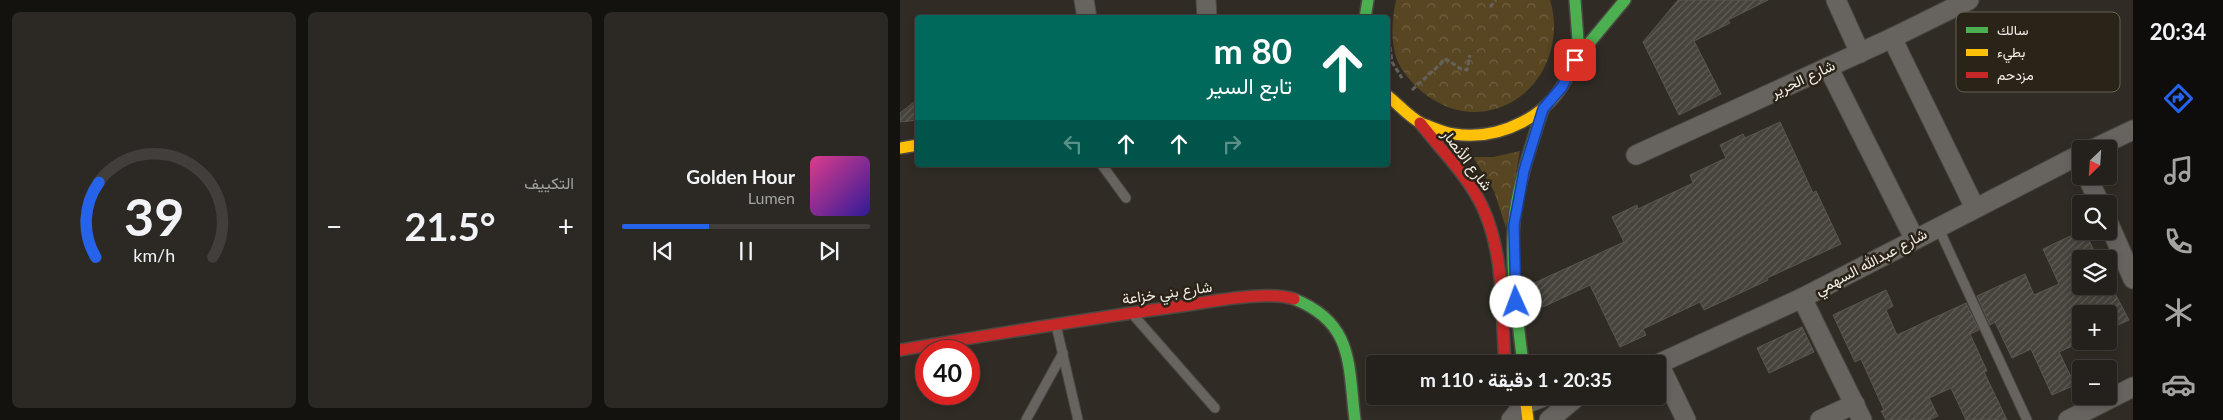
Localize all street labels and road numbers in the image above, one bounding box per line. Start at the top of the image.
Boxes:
street label: شارع الحرير [1767,55,1839,104]
street label: شارع الأنصار [1436,124,1497,196]
street label: شارع عبدالله السهمي [1811,224,1932,303]
street label: شارع بني خزاعة [1121,277,1214,312]

